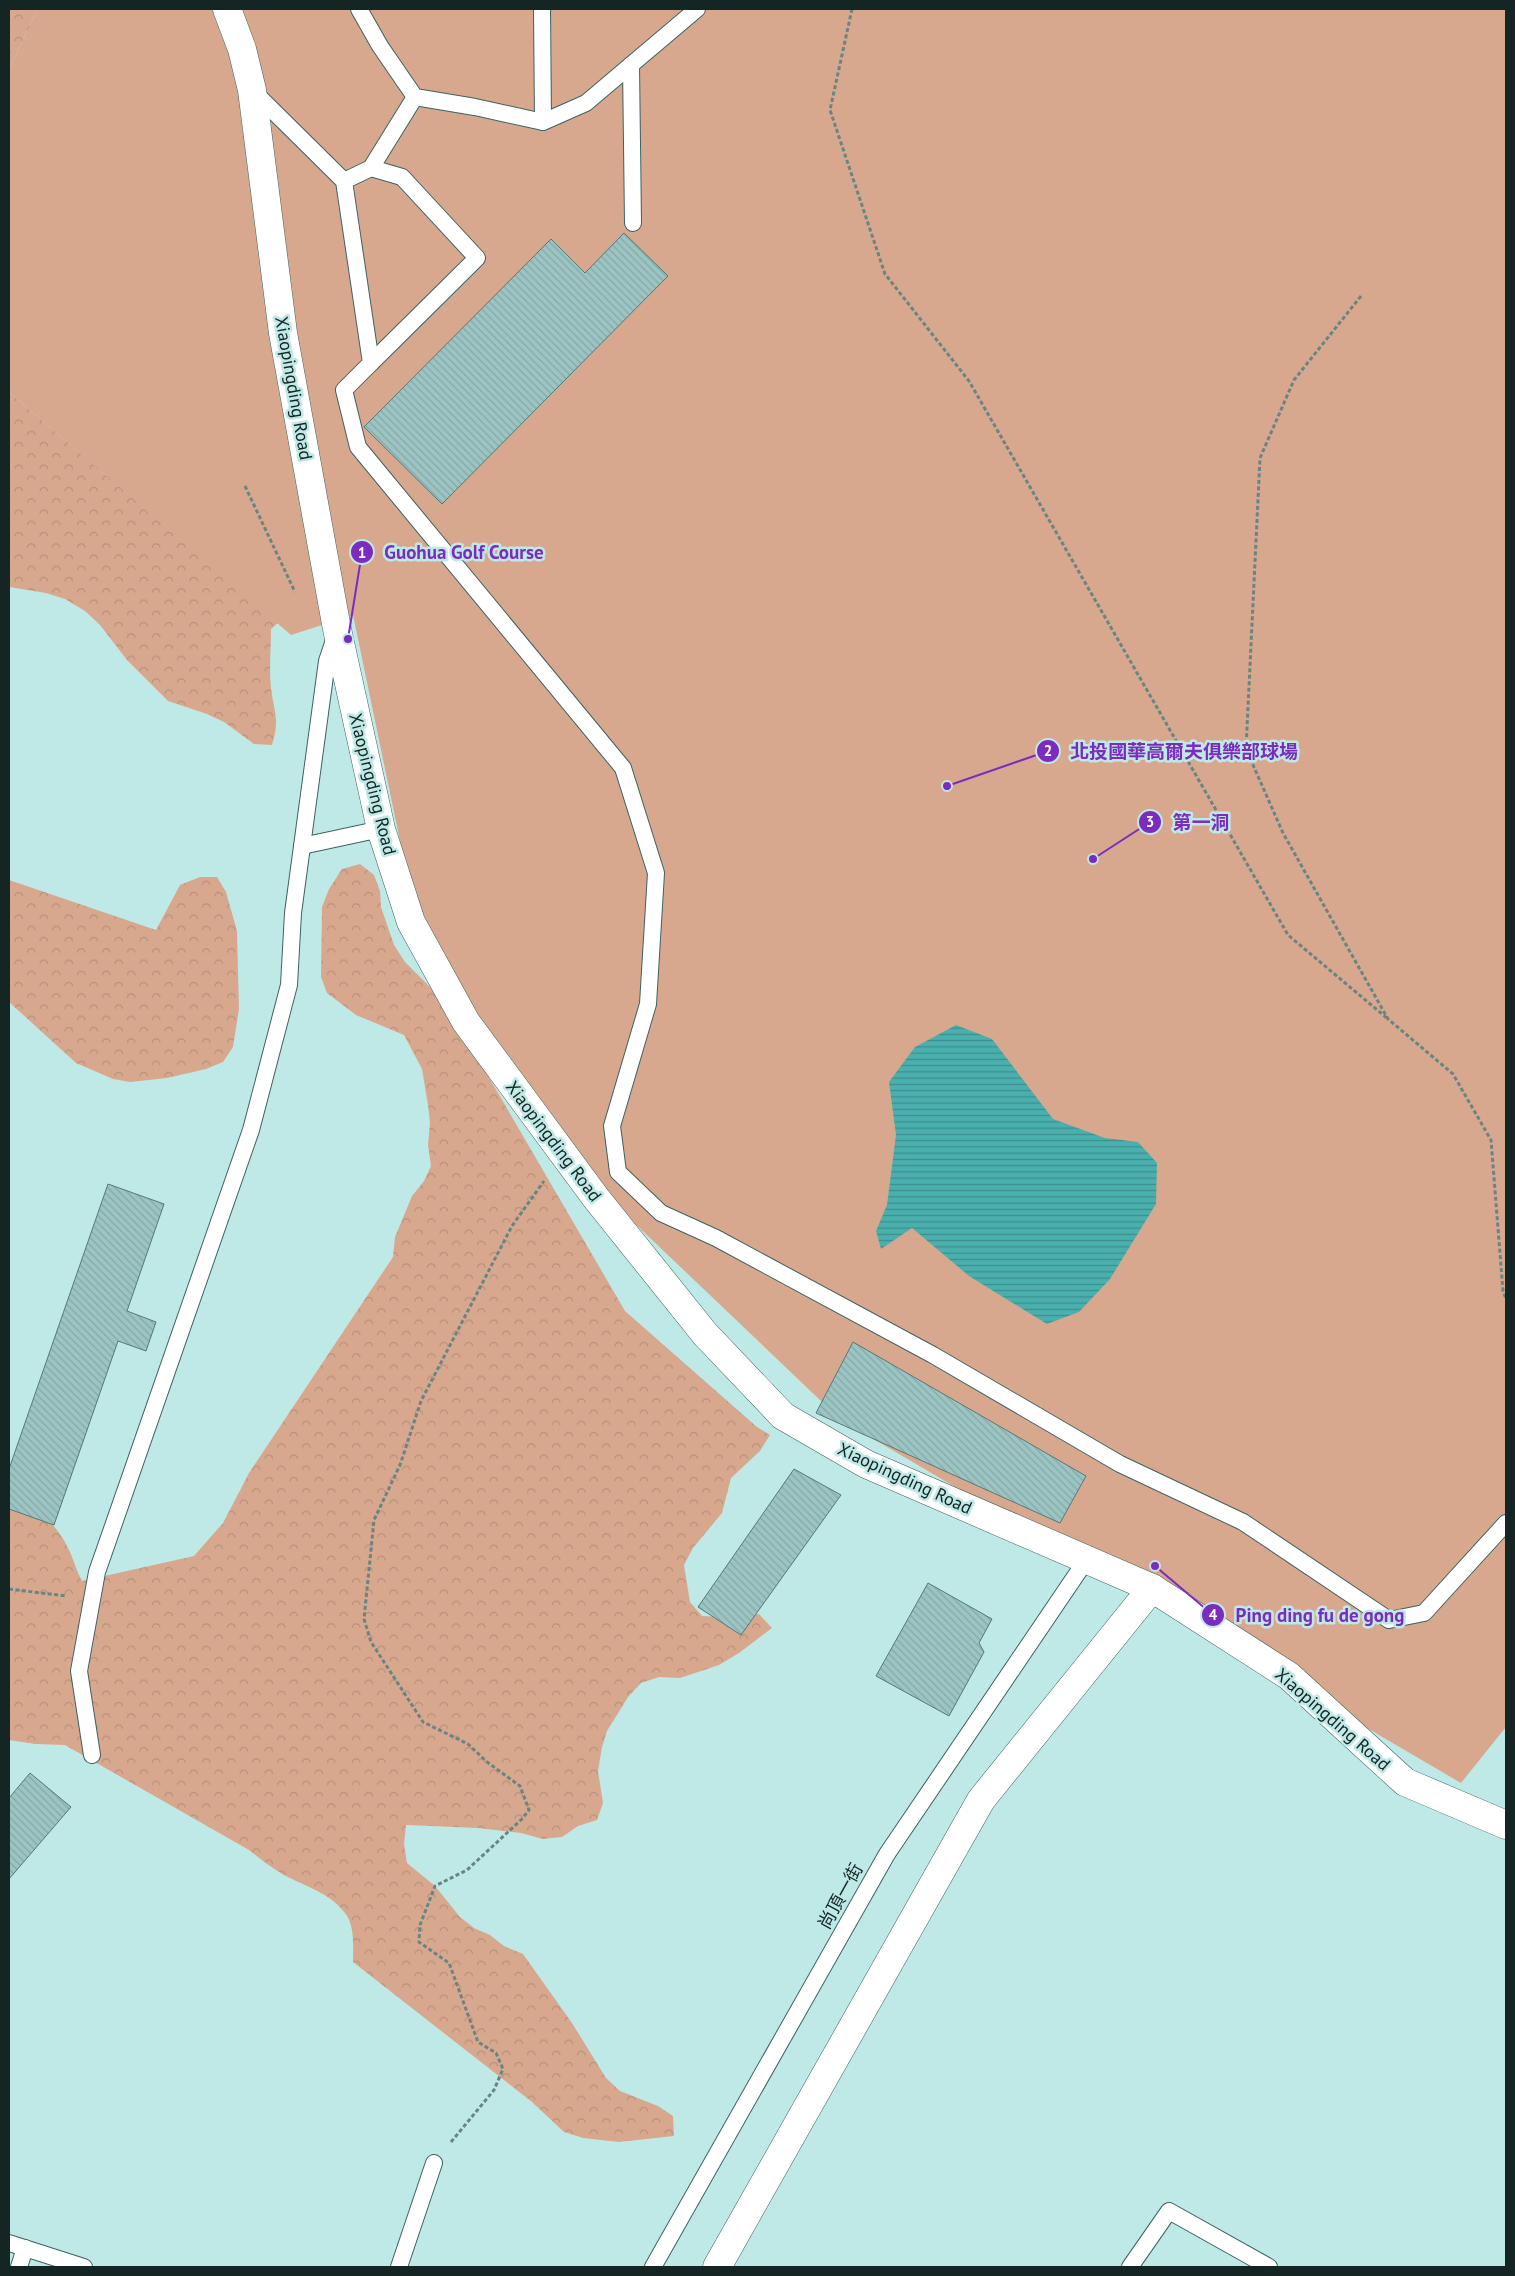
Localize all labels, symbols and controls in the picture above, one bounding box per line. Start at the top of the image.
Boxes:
street label: Xiaopingding Road [270,314,318,462]
callout: Guohua Golf Course [349,535,554,569]
text: Guohua Golf Course [384,540,544,564]
text: 1 [358,543,366,562]
street label: Xiaopingding Road [344,711,402,857]
callout: 北投國華高爾夫俱樂部球場 [1035,734,1308,768]
text: 北投國華高爾夫俱樂部球場 [1070,739,1298,763]
text: 2 [1044,741,1052,760]
callout: 第一洞 [1137,805,1239,839]
text: 第一洞 [1172,810,1230,834]
text: 3 [1146,812,1154,831]
street label: Xiaopingding Road [501,1076,607,1206]
street label: Xiaopingding Road [834,1437,976,1519]
callout: Ping ding fu de gong [1201,1598,1414,1632]
text: Ping ding fu de gong [1236,1603,1404,1627]
text: 4 [1209,1605,1218,1624]
street label: Xiaopingding Road [1271,1663,1395,1775]
street label: 尚頂一街 [812,1859,868,1933]

